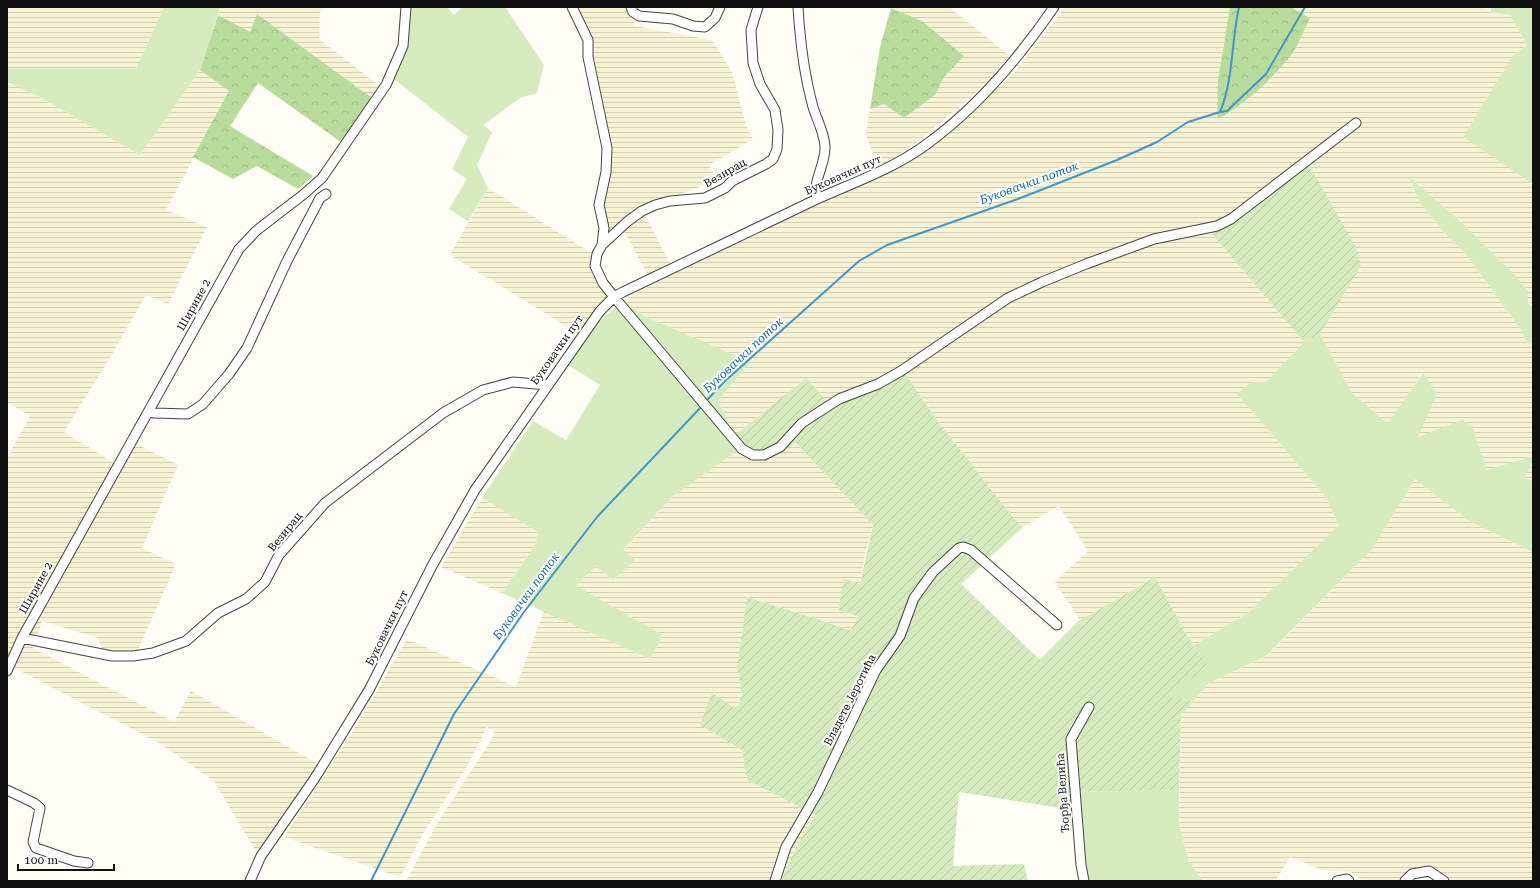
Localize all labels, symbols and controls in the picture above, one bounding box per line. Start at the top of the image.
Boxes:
street label: Буковачки пут [803,152,883,198]
street label: Везирац [702,156,748,190]
water label: Буковачки поток [977,159,1081,208]
street label: Ширине 2 [175,277,213,333]
street label: Буковачки пут [528,312,586,388]
water label: Буковачки поток [699,314,786,396]
street label: Везирац [265,510,305,554]
water label: Буковачки поток [489,550,562,643]
street label: Ширине 2 [17,560,55,616]
street label: Буковачки пут [363,588,411,668]
street label: Владете Јеротића [821,652,879,748]
street label: Ђорђа Велића [1054,753,1072,833]
scale bar [18,846,114,872]
text: 100 m [24,853,58,867]

